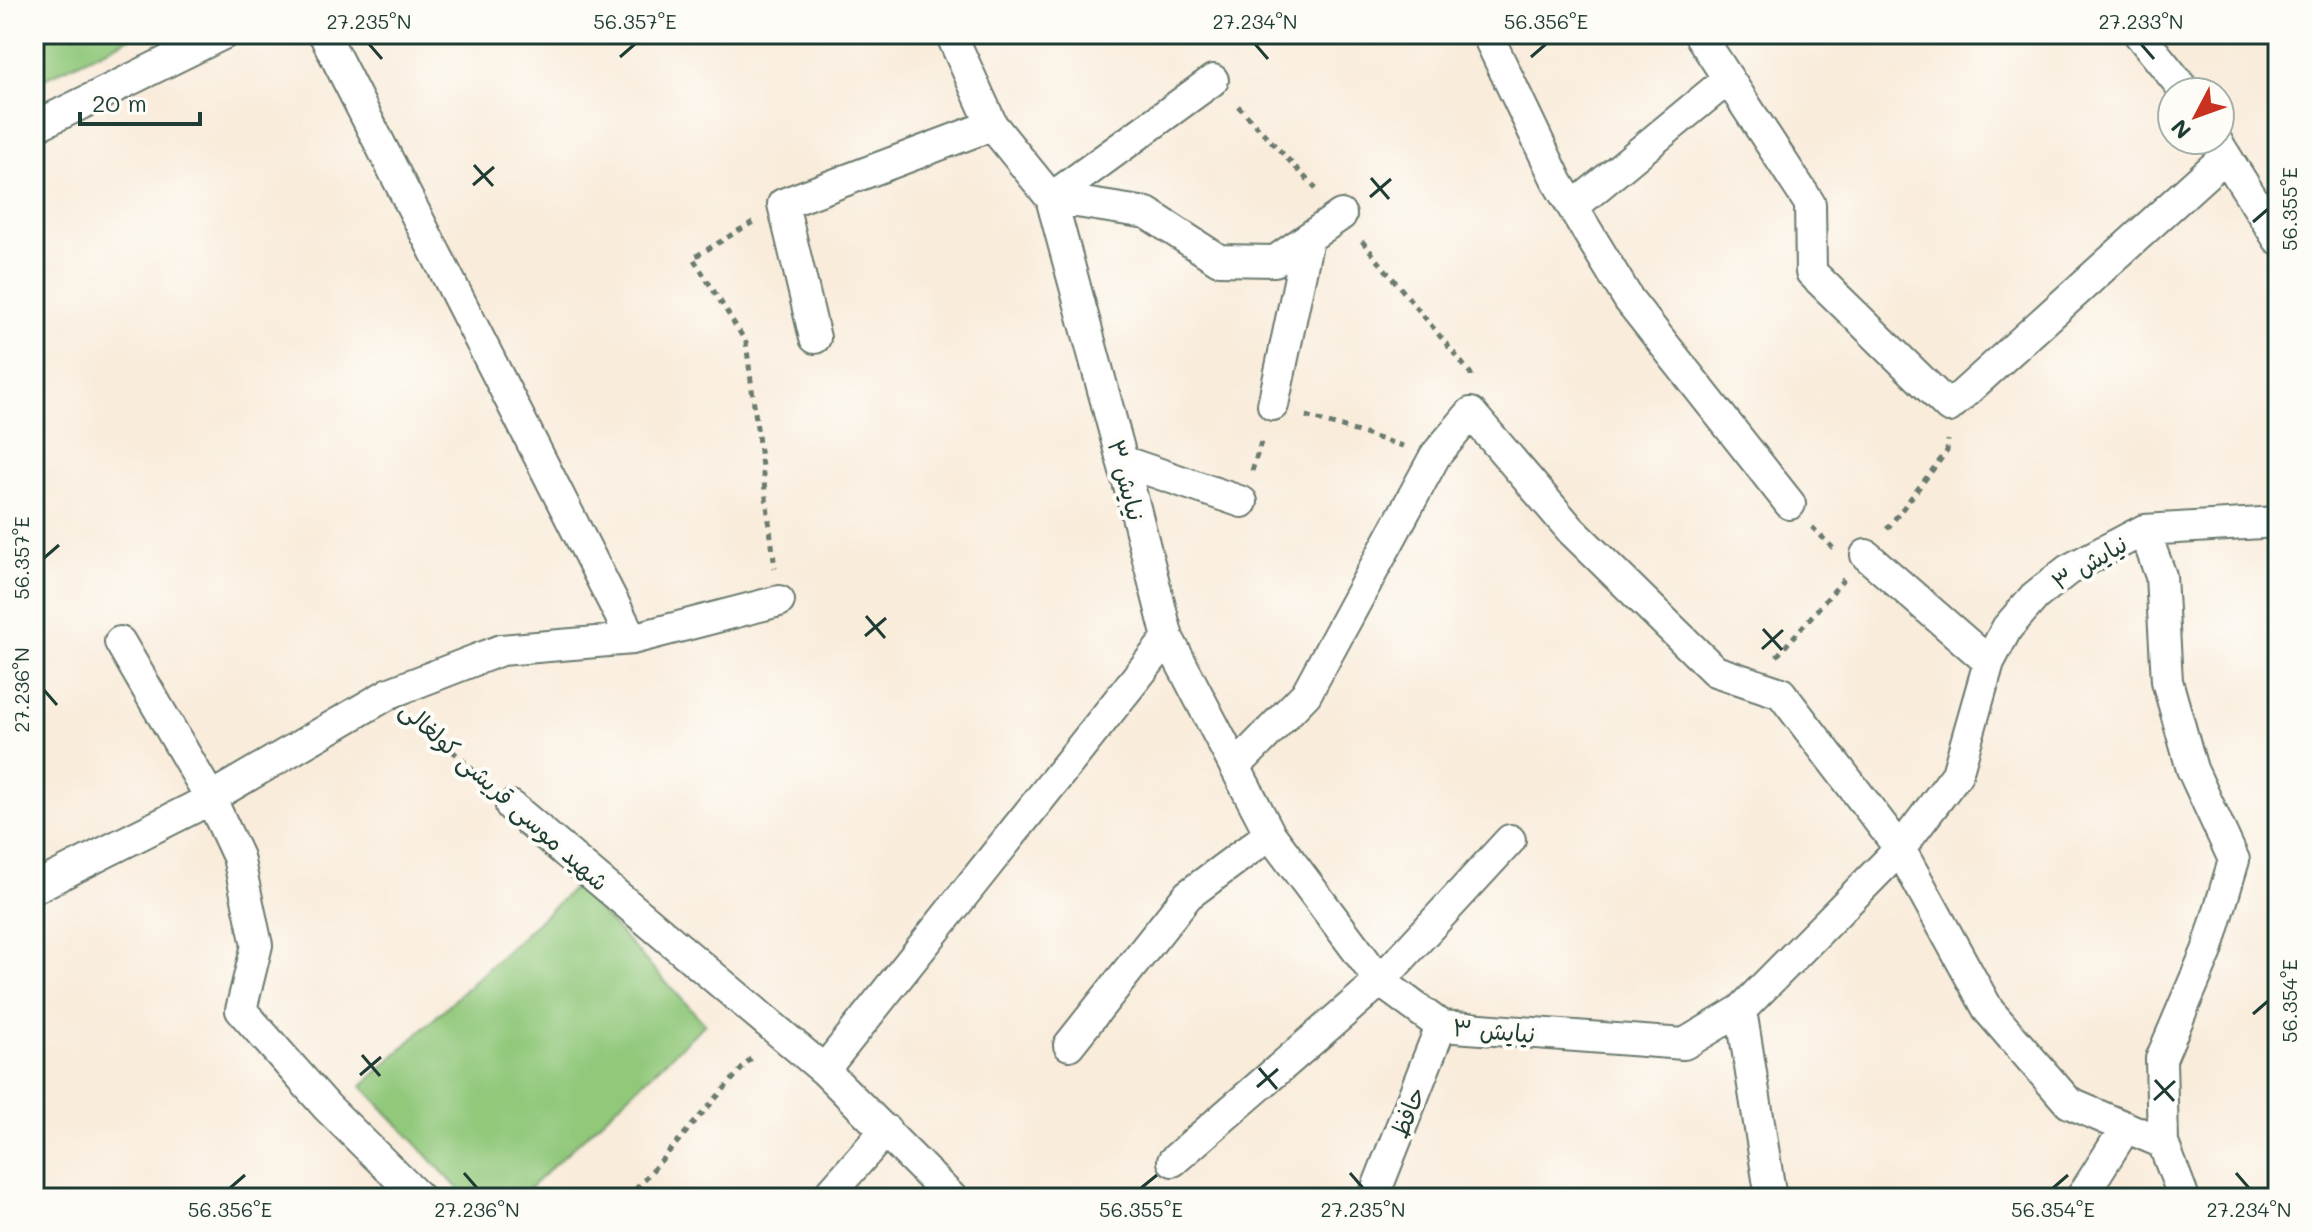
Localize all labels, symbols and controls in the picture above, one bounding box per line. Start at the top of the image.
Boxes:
text: 27.235°N [326,8,412,34]
text: 56.357°E [593,8,677,34]
text: 27.234°N [1212,8,1298,34]
text: 56.356°E [1504,8,1588,34]
text: 27.233°N [2098,8,2184,34]
scale bar [80,76,200,126]
north arrow [2156,76,2236,156]
text: 20 m [92,87,147,118]
text: N [2164,114,2197,145]
text: 56.355°E [2276,167,2302,251]
street label: نیایش ۳ [1101,436,1153,524]
text: 56.357°E [8,516,34,600]
street label: نیایش ۳ [2046,527,2132,597]
text: 27.236°N [8,647,34,733]
street label: شهید موسی قریشی کولغالی [394,693,616,898]
text: 56.354°E [2276,959,2302,1043]
street label: نیایش ۳ [1451,1011,1537,1049]
street label: حافظ [1383,1082,1431,1142]
text: 56.356°E [188,1196,272,1222]
text: 27.236°N [434,1196,520,1222]
text: 56.355°E [1099,1196,1183,1222]
text: 27.235°N [1320,1196,1406,1222]
text: 56.354°E [2011,1196,2095,1222]
text: 27.234°N [2206,1196,2292,1222]

